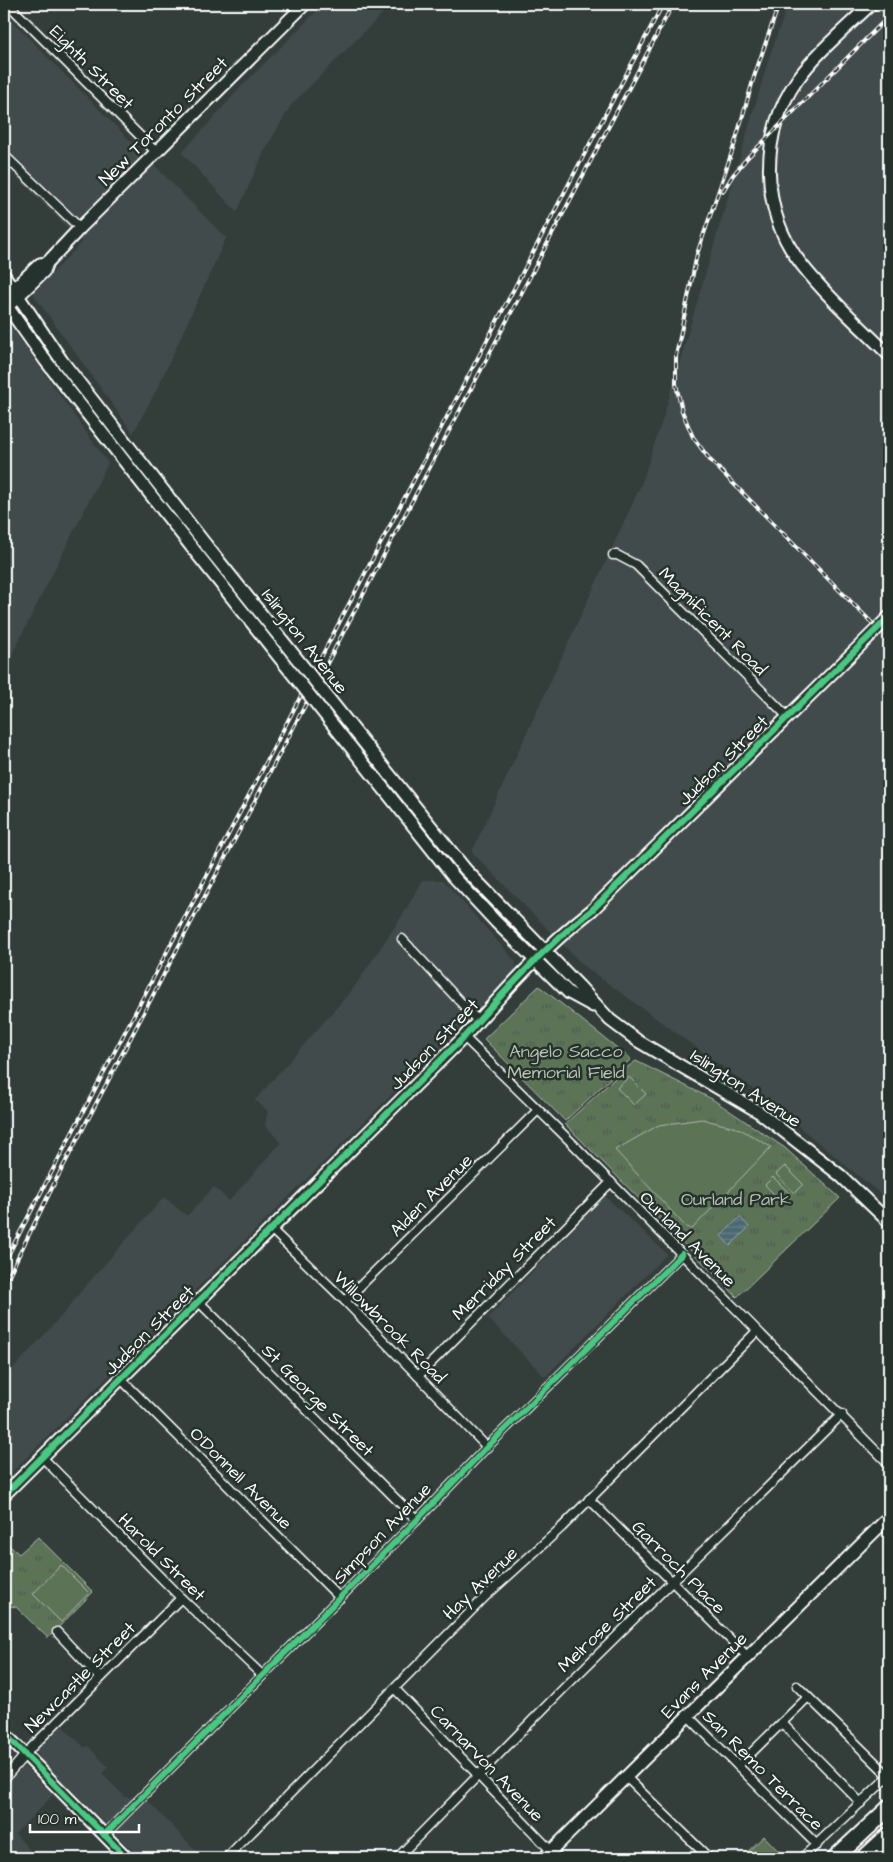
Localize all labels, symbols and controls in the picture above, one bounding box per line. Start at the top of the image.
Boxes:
street label: Eighth Street [43,19,140,116]
street label: New Toronto Street [93,51,234,191]
street label: Magnificent Road [652,561,773,682]
street label: Islington Avenue [255,583,354,700]
street label: Judson Street [673,709,775,811]
street label: Judson Street [384,992,485,1096]
park label: Angelo Sacco Memorial Field [507,1039,625,1085]
street label: Islington Avenue [685,1043,806,1135]
street label: Alden Avenue [384,1148,479,1242]
street label: Ourland Avenue [634,1186,742,1293]
park label: Ourland Park [681,1187,791,1212]
street label: Merriday Street [447,1210,563,1327]
street label: Willowbrook Road [328,1266,451,1389]
street label: Judson Street [99,1279,201,1381]
street label: St George Street [255,1338,380,1463]
street label: O'Donnell Avenue [184,1421,298,1535]
street label: Simpson Avenue [327,1477,437,1590]
street label: Harold Street [112,1508,212,1607]
street label: Garroch Place [626,1515,731,1620]
street label: Hay Avenue [437,1541,524,1626]
street label: Melrose Street [552,1570,663,1678]
street label: Newcastle Street [19,1616,142,1738]
street label: Evans Avenue [656,1626,753,1724]
street label: Carnarvon Avenue [424,1699,549,1828]
street label: San Remo Terrace [697,1704,829,1837]
scale bar [30,1802,139,1834]
text: 100 m [38,1809,77,1830]

